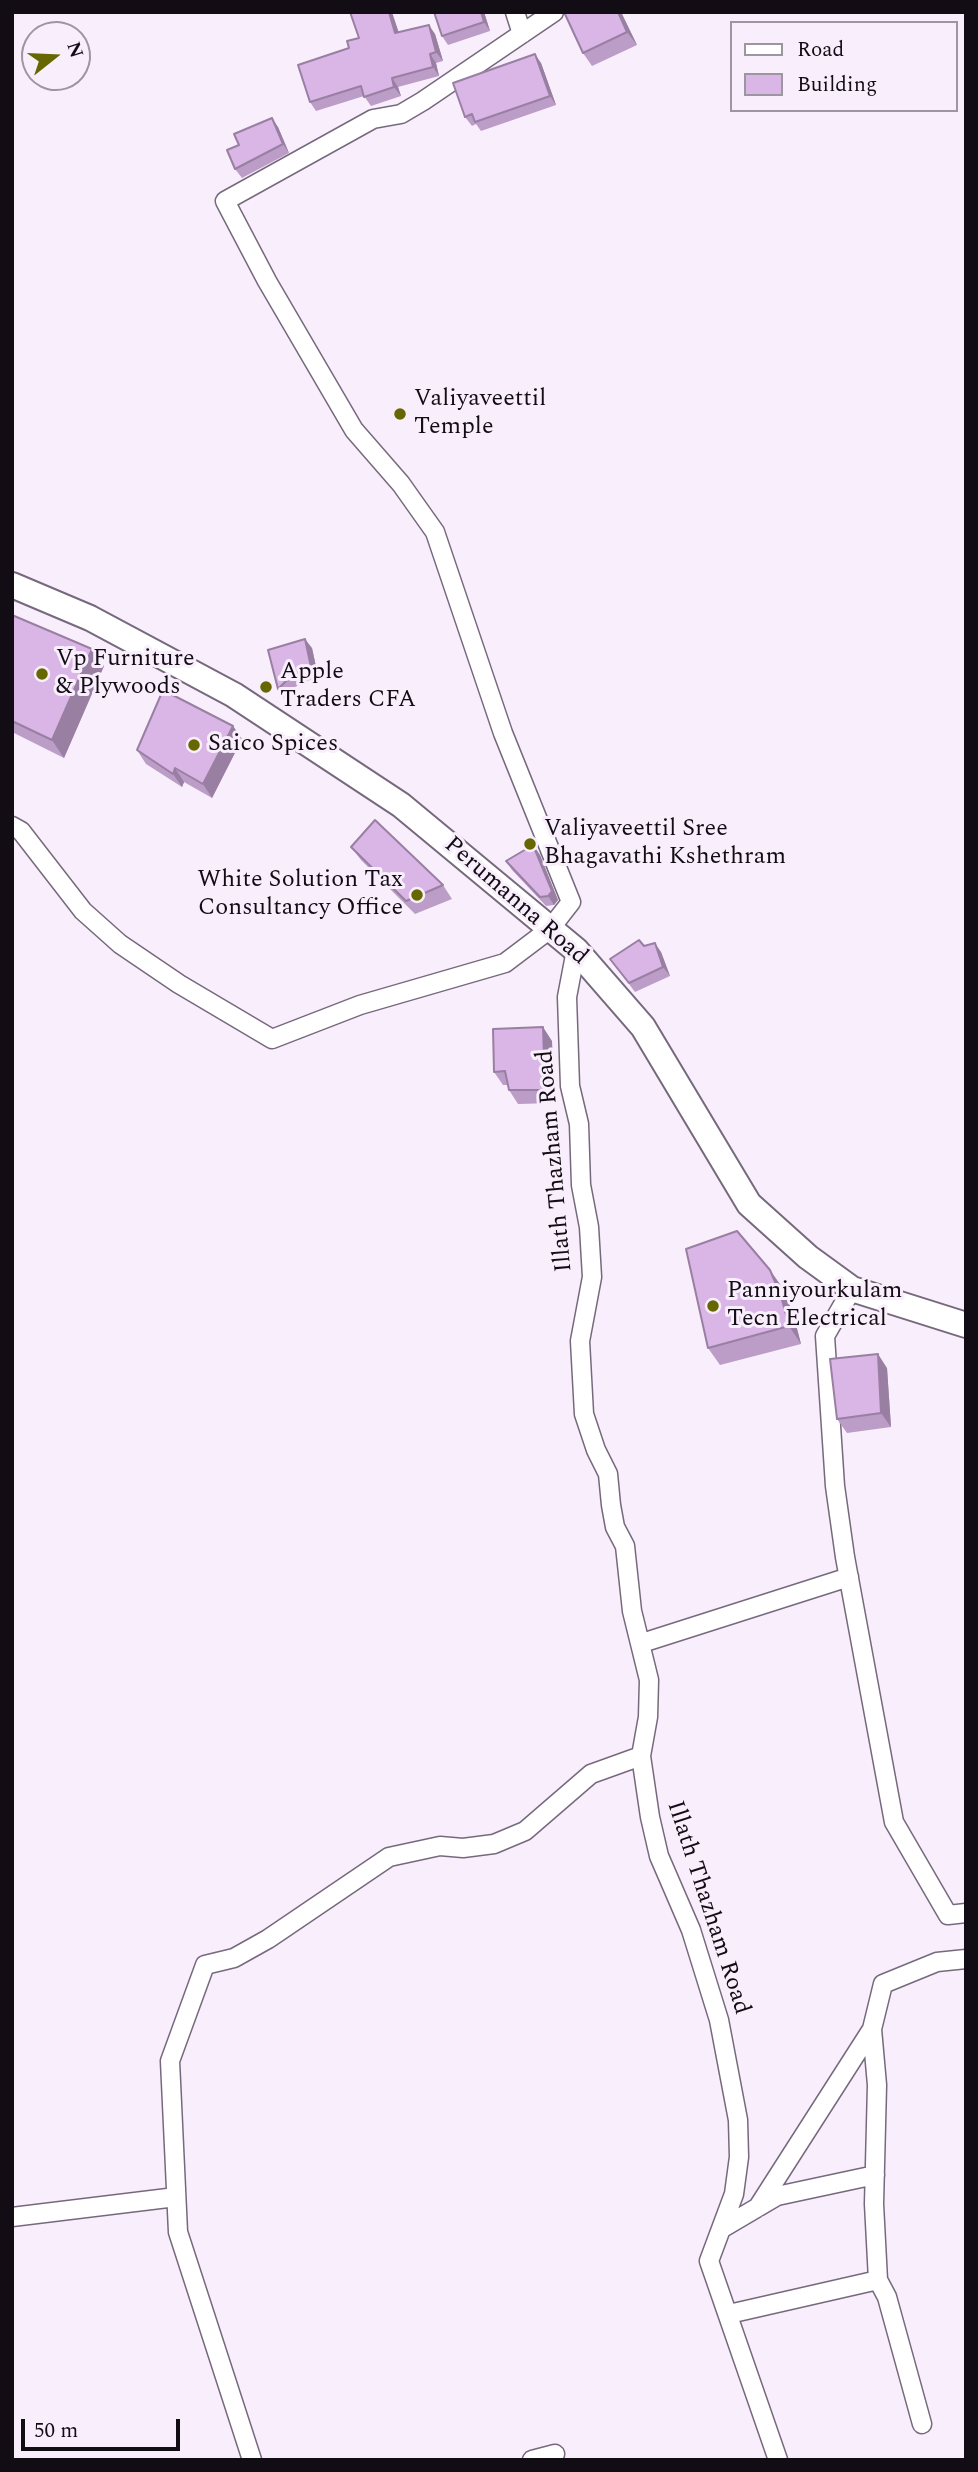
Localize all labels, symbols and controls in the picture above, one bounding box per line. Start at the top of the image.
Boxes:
north arrow [21,21,91,91]
legend [730,21,957,112]
text: Road [797,34,844,66]
text: N [58,38,91,62]
text: Building [797,69,877,101]
place label: Valiyaveettil Temple [414,386,546,442]
marker: Valiyaveettil Temple [392,406,408,422]
place label: Vp Furniture & Plywoods [56,646,195,702]
place label: Apple Traders CFA [280,659,416,715]
marker: Vp Furniture & Plywoods [34,666,50,682]
marker: Apple Traders CFA [258,679,274,695]
place label: Saico Spices [208,731,338,759]
marker: Saico Spices [186,737,202,753]
place label: Valiyaveettil Sree Bhagavathi Kshethram [544,816,786,872]
street label: Perumanna Road [437,832,593,972]
marker: Valiyaveettil Sree Bhagavathi Kshethram [522,836,538,852]
place label: White Solution Tax Consultancy Office [198,867,403,923]
marker: White Solution Tax Consultancy Office [409,887,425,903]
street label: Illath Thazham Road [532,1049,580,1273]
place label: Panniyourkulam Tecn Electrical [727,1278,902,1334]
marker: Panniyourkulam Tecn Electrical [705,1298,721,1314]
street label: Illath Thazham Road [659,1798,755,2018]
scale bar [24,2406,184,2450]
text: 50 m [34,2415,78,2447]

